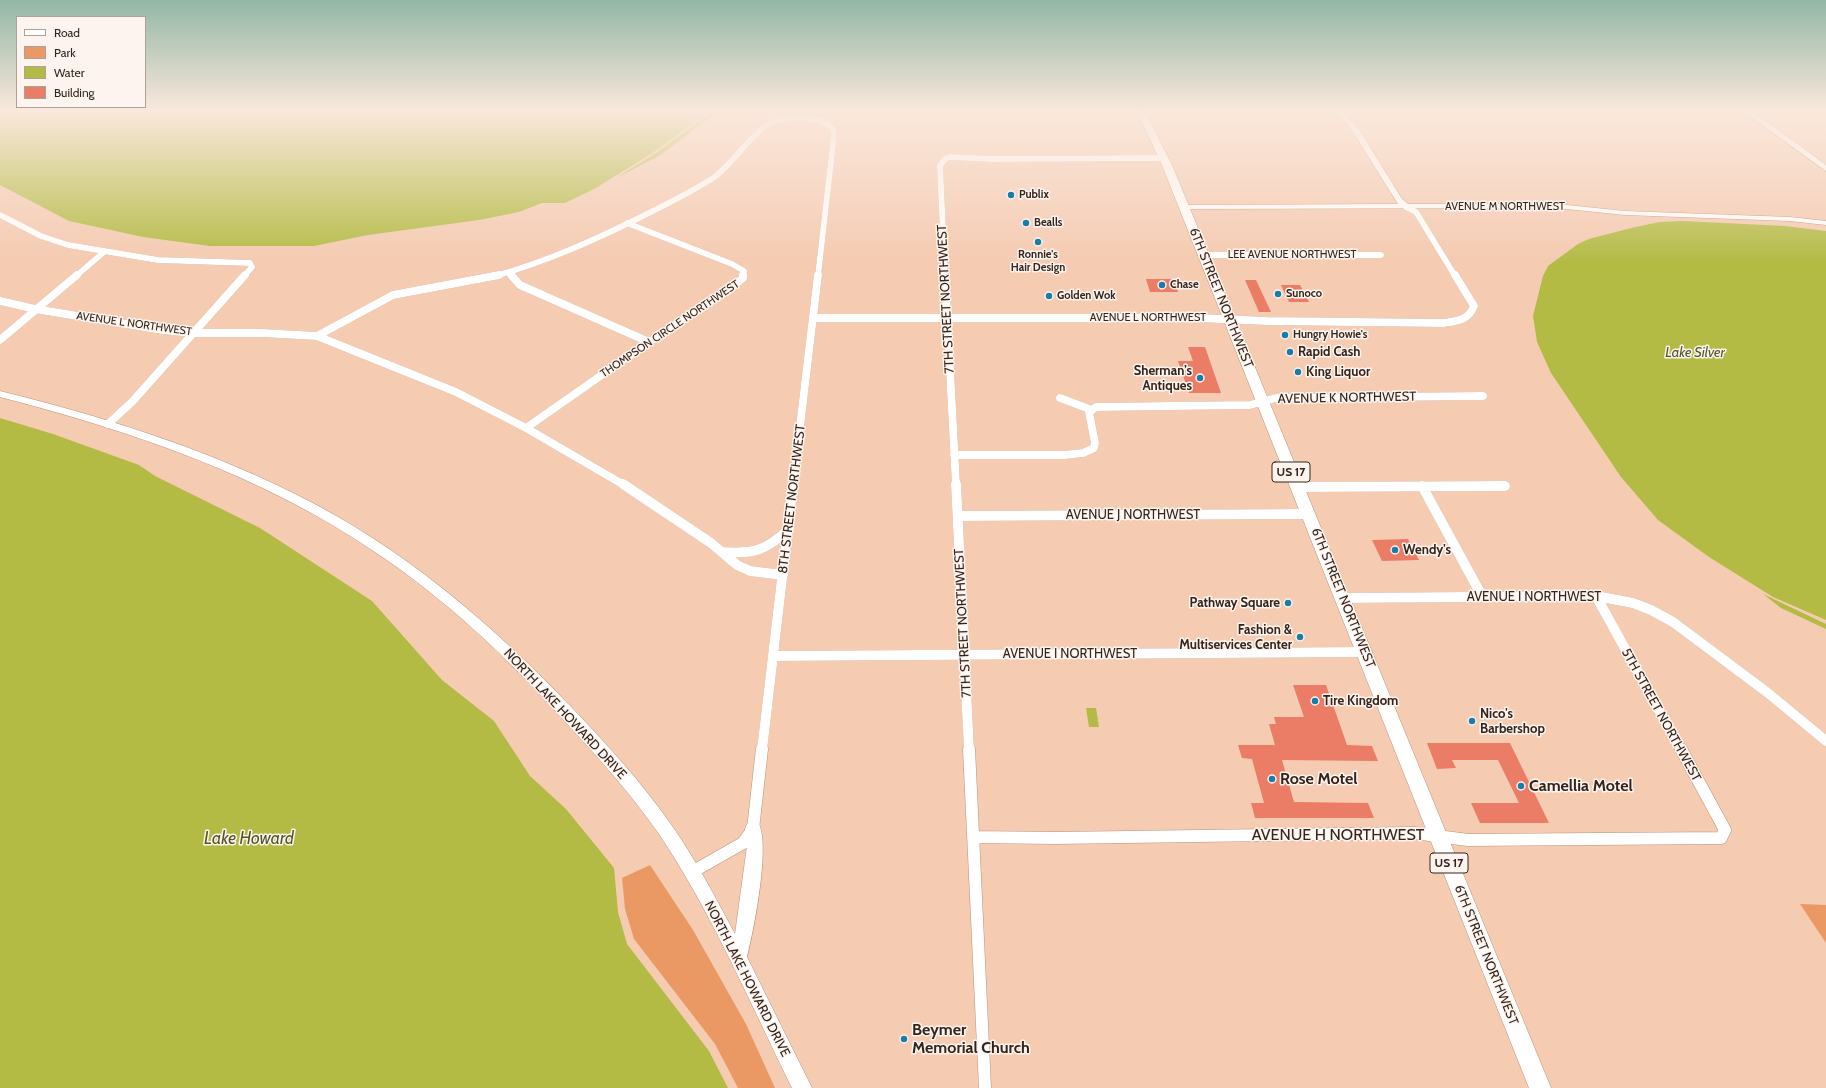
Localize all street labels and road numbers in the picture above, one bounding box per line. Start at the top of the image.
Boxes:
street label: AVENUE M NORTHWEST [1445,200,1565,214]
street label: 7TH STREET NORTHWEST [934,224,958,374]
street label: 6TH STREET NORTHWEST [1186,226,1256,370]
street label: LEE AVENUE NORTHWEST [1228,248,1356,262]
street label: THOMPSON CIRCLE NORTHWEST [598,278,742,380]
street label: AVENUE L NORTHWEST [75,309,193,339]
street label: AVENUE L NORTHWEST [1090,311,1206,325]
street label: AVENUE K NORTHWEST [1278,389,1416,407]
street label: 8TH STREET NORTHWEST [775,423,809,575]
road number: US 17 [1272,462,1310,482]
street label: AVENUE J NORTHWEST [1066,507,1200,523]
street label: 6TH STREET NORTHWEST [1308,526,1378,670]
street label: 7TH STREET NORTHWEST [951,548,975,698]
street label: AVENUE I NORTHWEST [1467,589,1601,605]
street label: NORTH LAKE HOWARD DRIVE [500,646,630,782]
street label: AVENUE I NORTHWEST [1003,646,1137,662]
street label: 5TH STREET NORTHWEST [1618,646,1704,784]
street label: AVENUE H NORTHWEST [1252,825,1424,845]
road number: US 17 [1430,853,1468,873]
street label: 6TH STREET NORTHWEST [1451,883,1521,1027]
street label: NORTH LAKE HOWARD DRIVE [701,899,793,1059]

